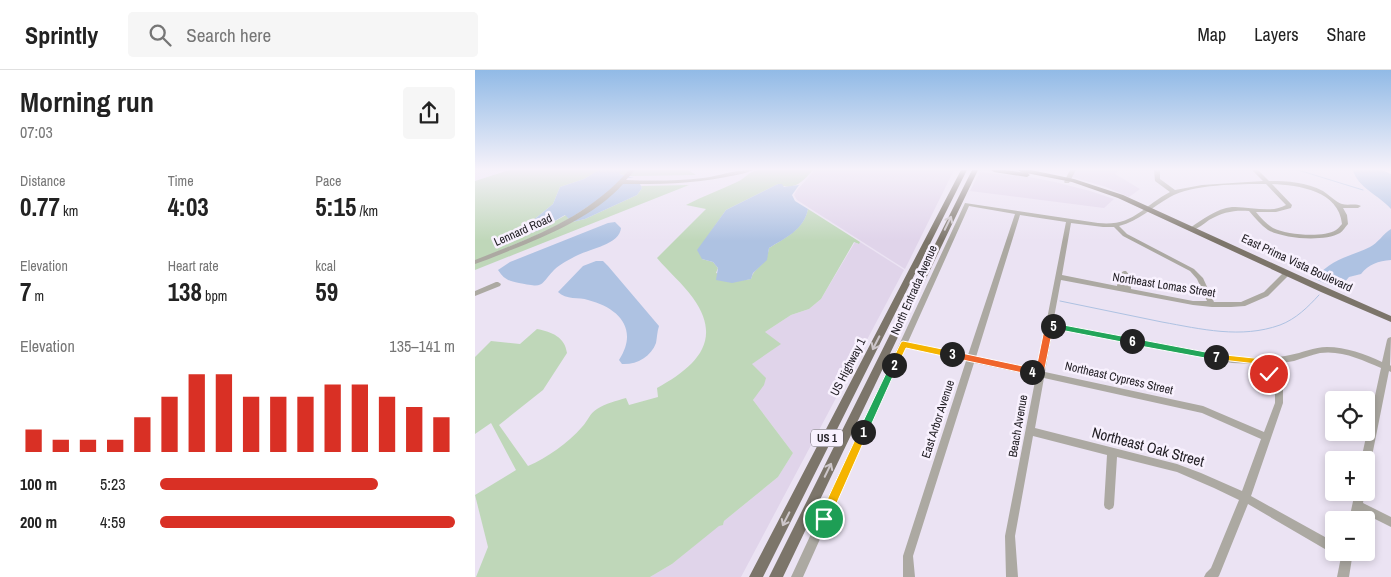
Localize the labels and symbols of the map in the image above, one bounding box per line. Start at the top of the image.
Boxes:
street label: Lennard Road [491,210,555,250]
one-way arrow [944,216,954,231]
street label: East Prima Vista Boulevard [1239,230,1355,296]
street label: North Entrada Avenue [887,243,941,337]
street label: Northeast Lomas Street [1111,269,1217,301]
pin: 5 [1041,314,1065,338]
pin: 6 [1119,328,1145,354]
street label: US Highway 1 [827,335,870,399]
one-way arrow [871,335,881,350]
pin: 3 [939,342,965,366]
pin: 7 [1203,344,1229,370]
pin: 2 [881,352,907,378]
pin [1248,353,1290,395]
street label: Northeast Cypress Street [1063,358,1175,398]
pin: 4 [1019,360,1045,384]
street label: East Arbor Avenue [918,378,958,460]
street label: Beach Avenue [1005,393,1031,459]
pin: 1 [851,420,875,444]
street label: Northeast Oak Street [1090,421,1207,472]
road number: US 1 [811,429,843,446]
one-way arrow [824,463,833,478]
pin [803,498,845,540]
one-way arrow [781,511,791,526]

